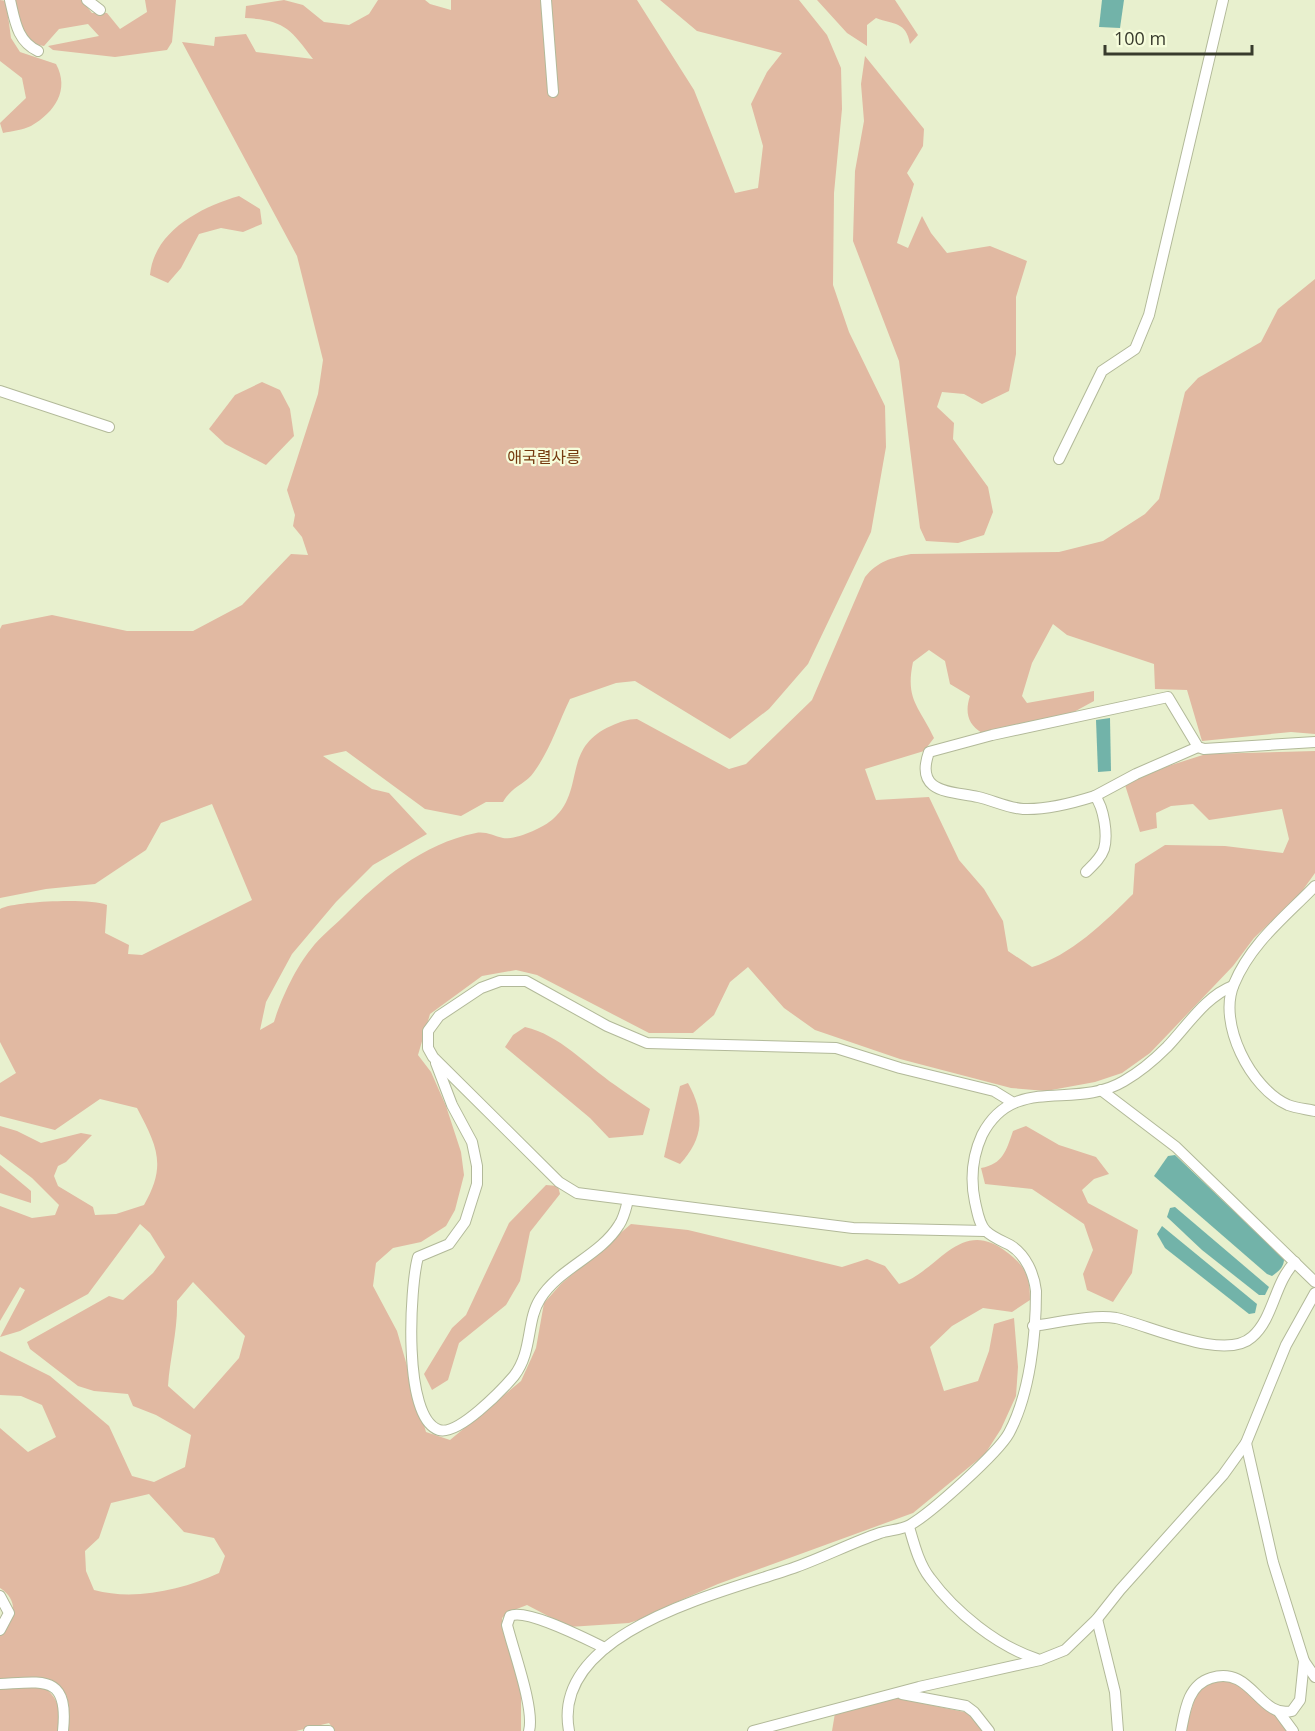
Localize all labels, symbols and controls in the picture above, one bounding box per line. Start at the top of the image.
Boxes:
scale bar [1105,18,1252,56]
text: 100 m [1114,26,1166,50]
park label: 애국렬사릉 [507,446,581,468]

